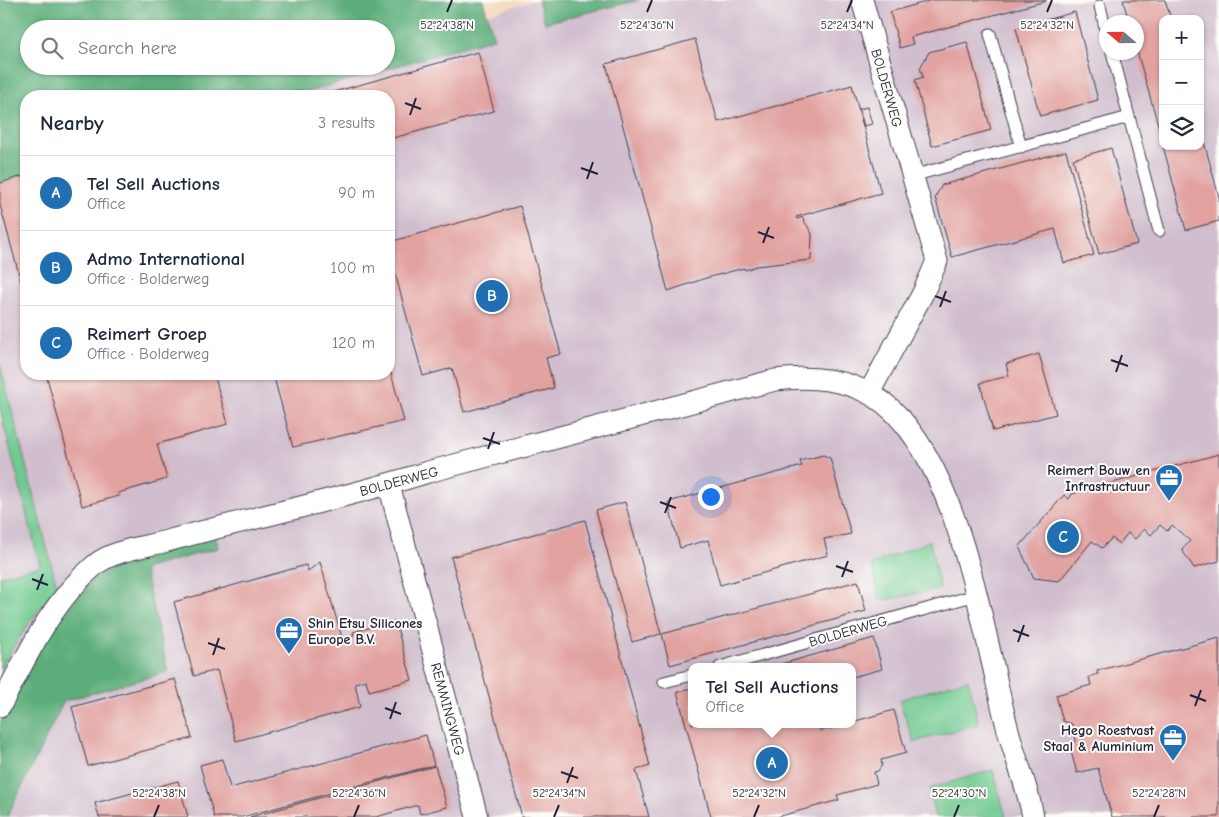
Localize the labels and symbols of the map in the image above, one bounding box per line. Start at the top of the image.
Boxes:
north arrow [1099,15,1144,60]
text: 52°24'38"N [420,18,474,32]
text: 52°24'36"N [620,18,674,32]
text: 52°24'34"N [820,18,874,32]
text: 52°24'32"N [1020,18,1074,32]
street label: BOLDERWEG [867,47,906,129]
pin: B [476,277,508,315]
place label: Reimert Bouw en Infrastructuur [1047,462,1150,495]
street label: BOLDERWEG [358,463,440,500]
office icon: Reimert Bouw en Infrastructuur [1154,463,1184,502]
your location [698,484,724,510]
pin: C [1047,518,1079,556]
street label: BOLDERWEG [807,612,889,651]
place label: Shin Etsu Silicones Europe B.V. [308,615,422,648]
office icon: Shin Etsu Silicones Europe B.V. [274,616,304,655]
street label: REMMINGWEG [427,661,468,757]
place label: Hego Roestvast Staal & Aluminium [1044,722,1154,755]
office icon: Hego Roestvast Staal & Aluminium [1158,723,1188,762]
pin: A [756,744,788,782]
text: 52°24'38"N [132,786,186,800]
text: 52°24'36"N [332,786,386,800]
text: 52°24'34"N [532,786,586,800]
text: 52°24'32"N [732,786,786,800]
text: 52°24'30"N [932,786,986,800]
text: 52°24'28"N [1132,786,1186,800]

